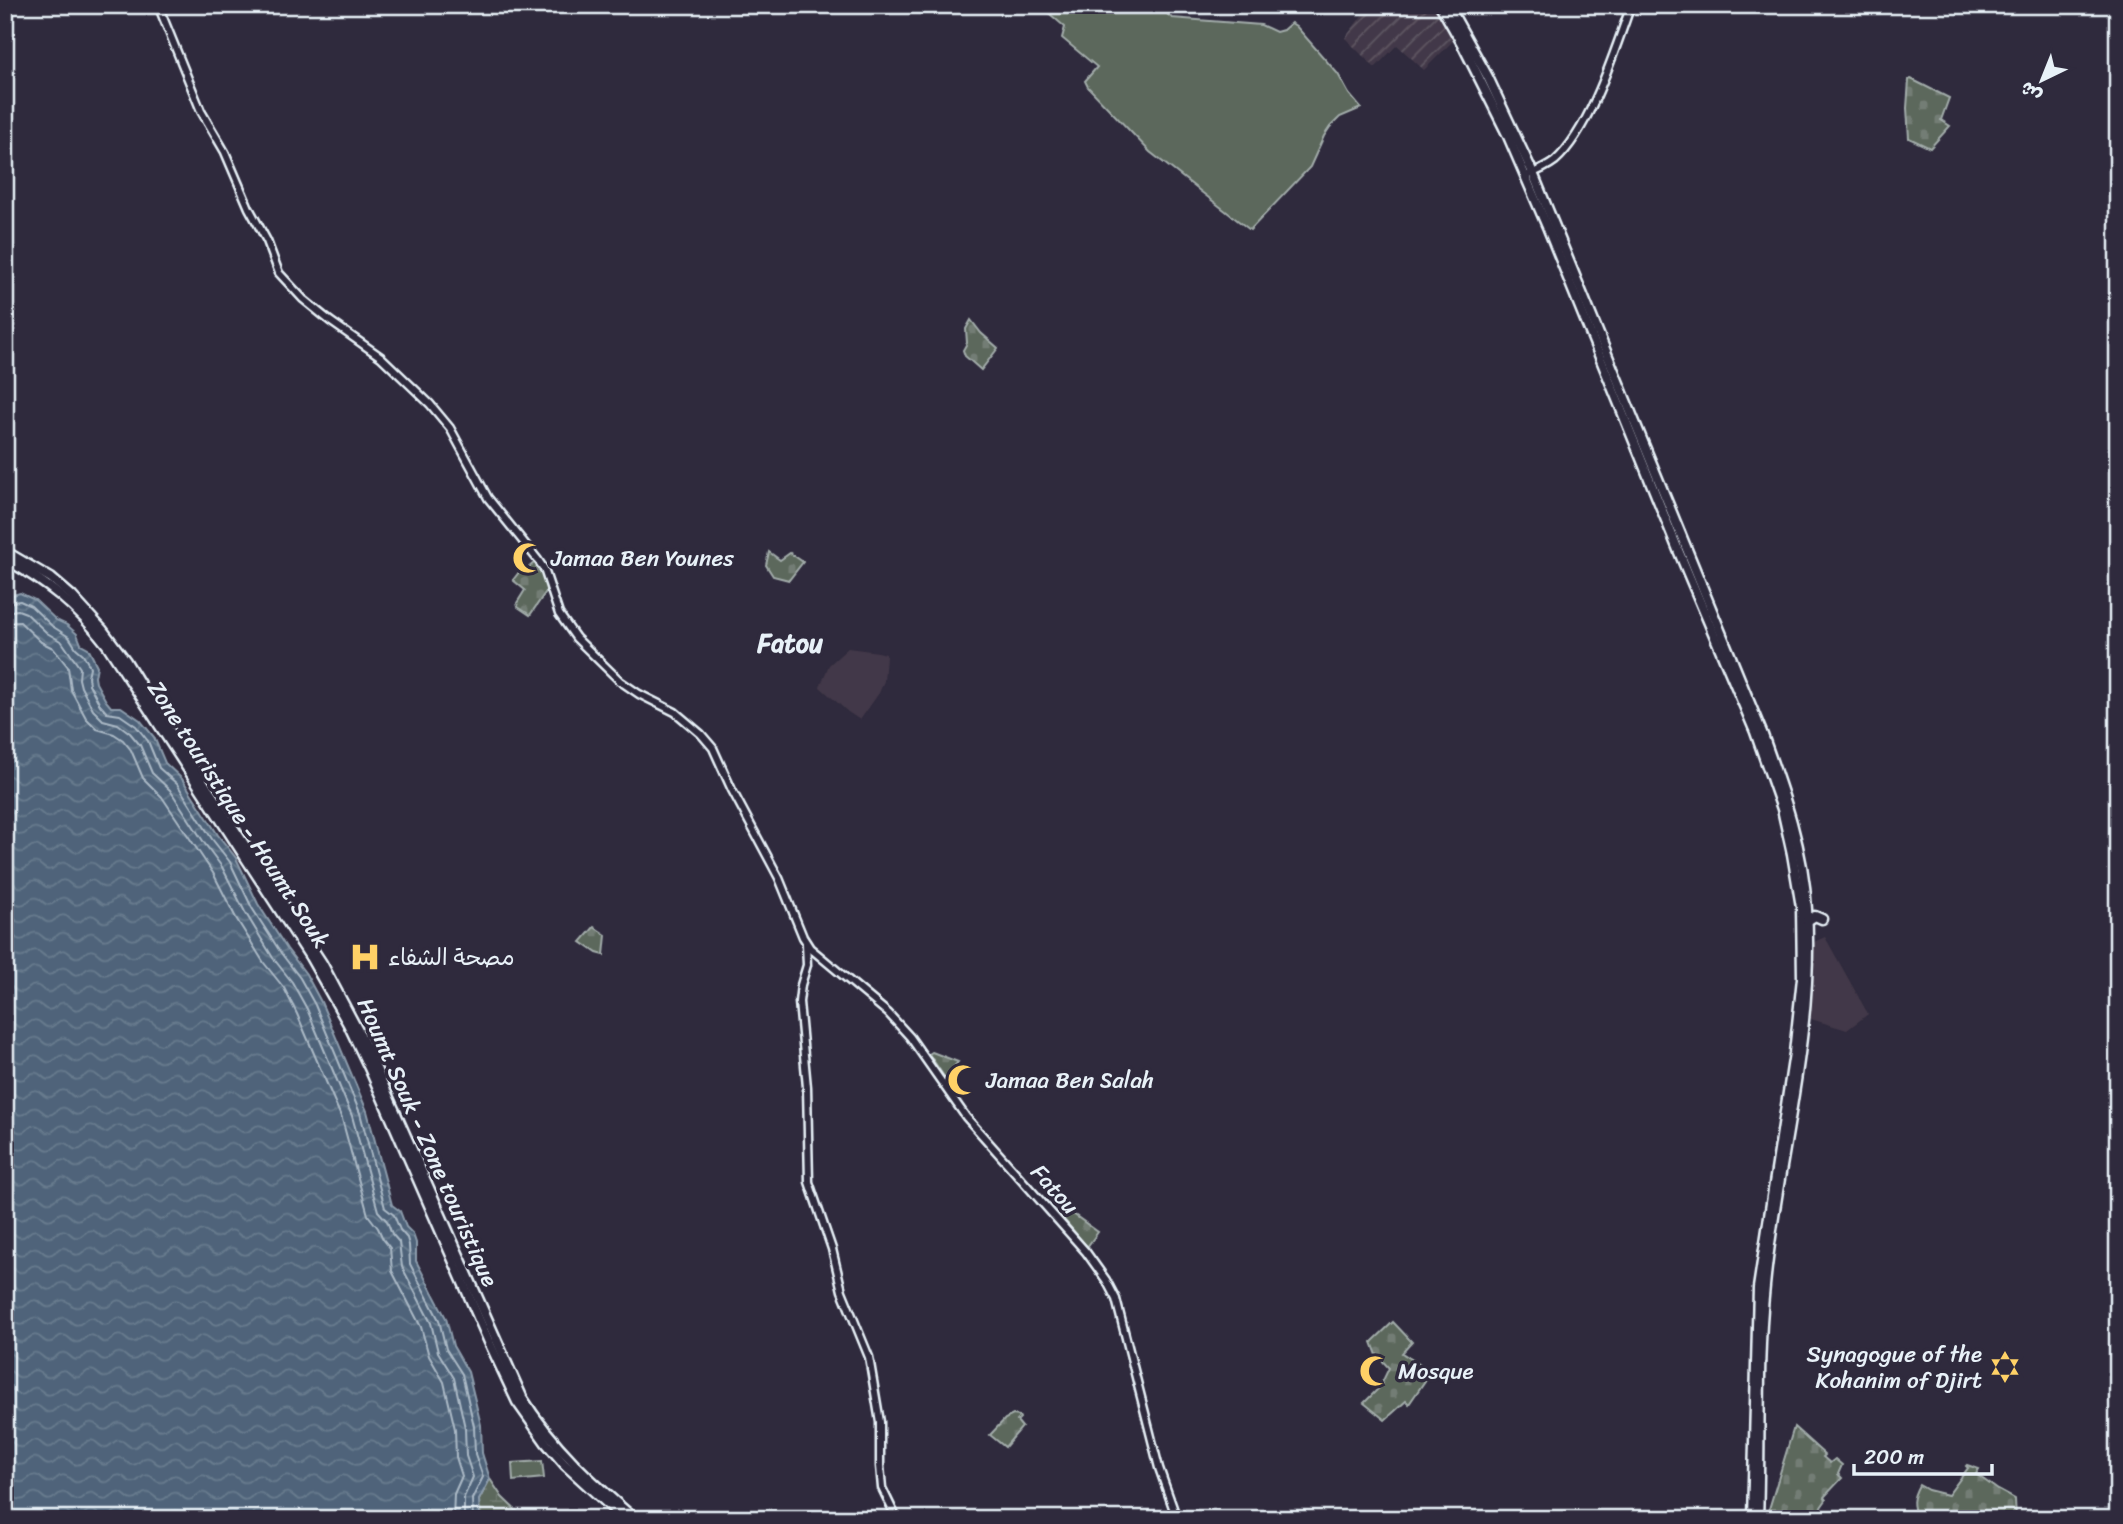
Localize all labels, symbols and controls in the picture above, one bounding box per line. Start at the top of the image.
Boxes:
north arrow [2008,46,2078,116]
text: ش [2012,73,2050,111]
place label: Jamaa Ben Younes [550,538,734,579]
mosque icon: Jamaa Ben Younes [511,541,545,575]
district label: Fatou [756,620,824,666]
street label: Zone touristique - Houmt Souk [136,672,341,957]
place label: مصحة الشفاء [388,937,515,978]
hospital icon: مصحة الشفاء [348,940,382,974]
street label: Houmt Souk - Zone touristique [345,991,510,1294]
place label: Jamaa Ben Salah [985,1060,1154,1101]
mosque icon: Jamaa Ben Salah [946,1063,980,1097]
street label: Fatou [1020,1154,1089,1225]
place label: Synagogue of the Kohanim of Djirt [1807,1334,1982,1401]
synagogue icon: Synagogue of the Kohanim of Djirt [1988,1350,2022,1384]
place label: Mosque [1398,1351,1474,1392]
mosque icon: Mosque [1358,1354,1392,1388]
scale bar [1854,1433,1992,1477]
text: 200 m [1864,1438,1924,1476]

